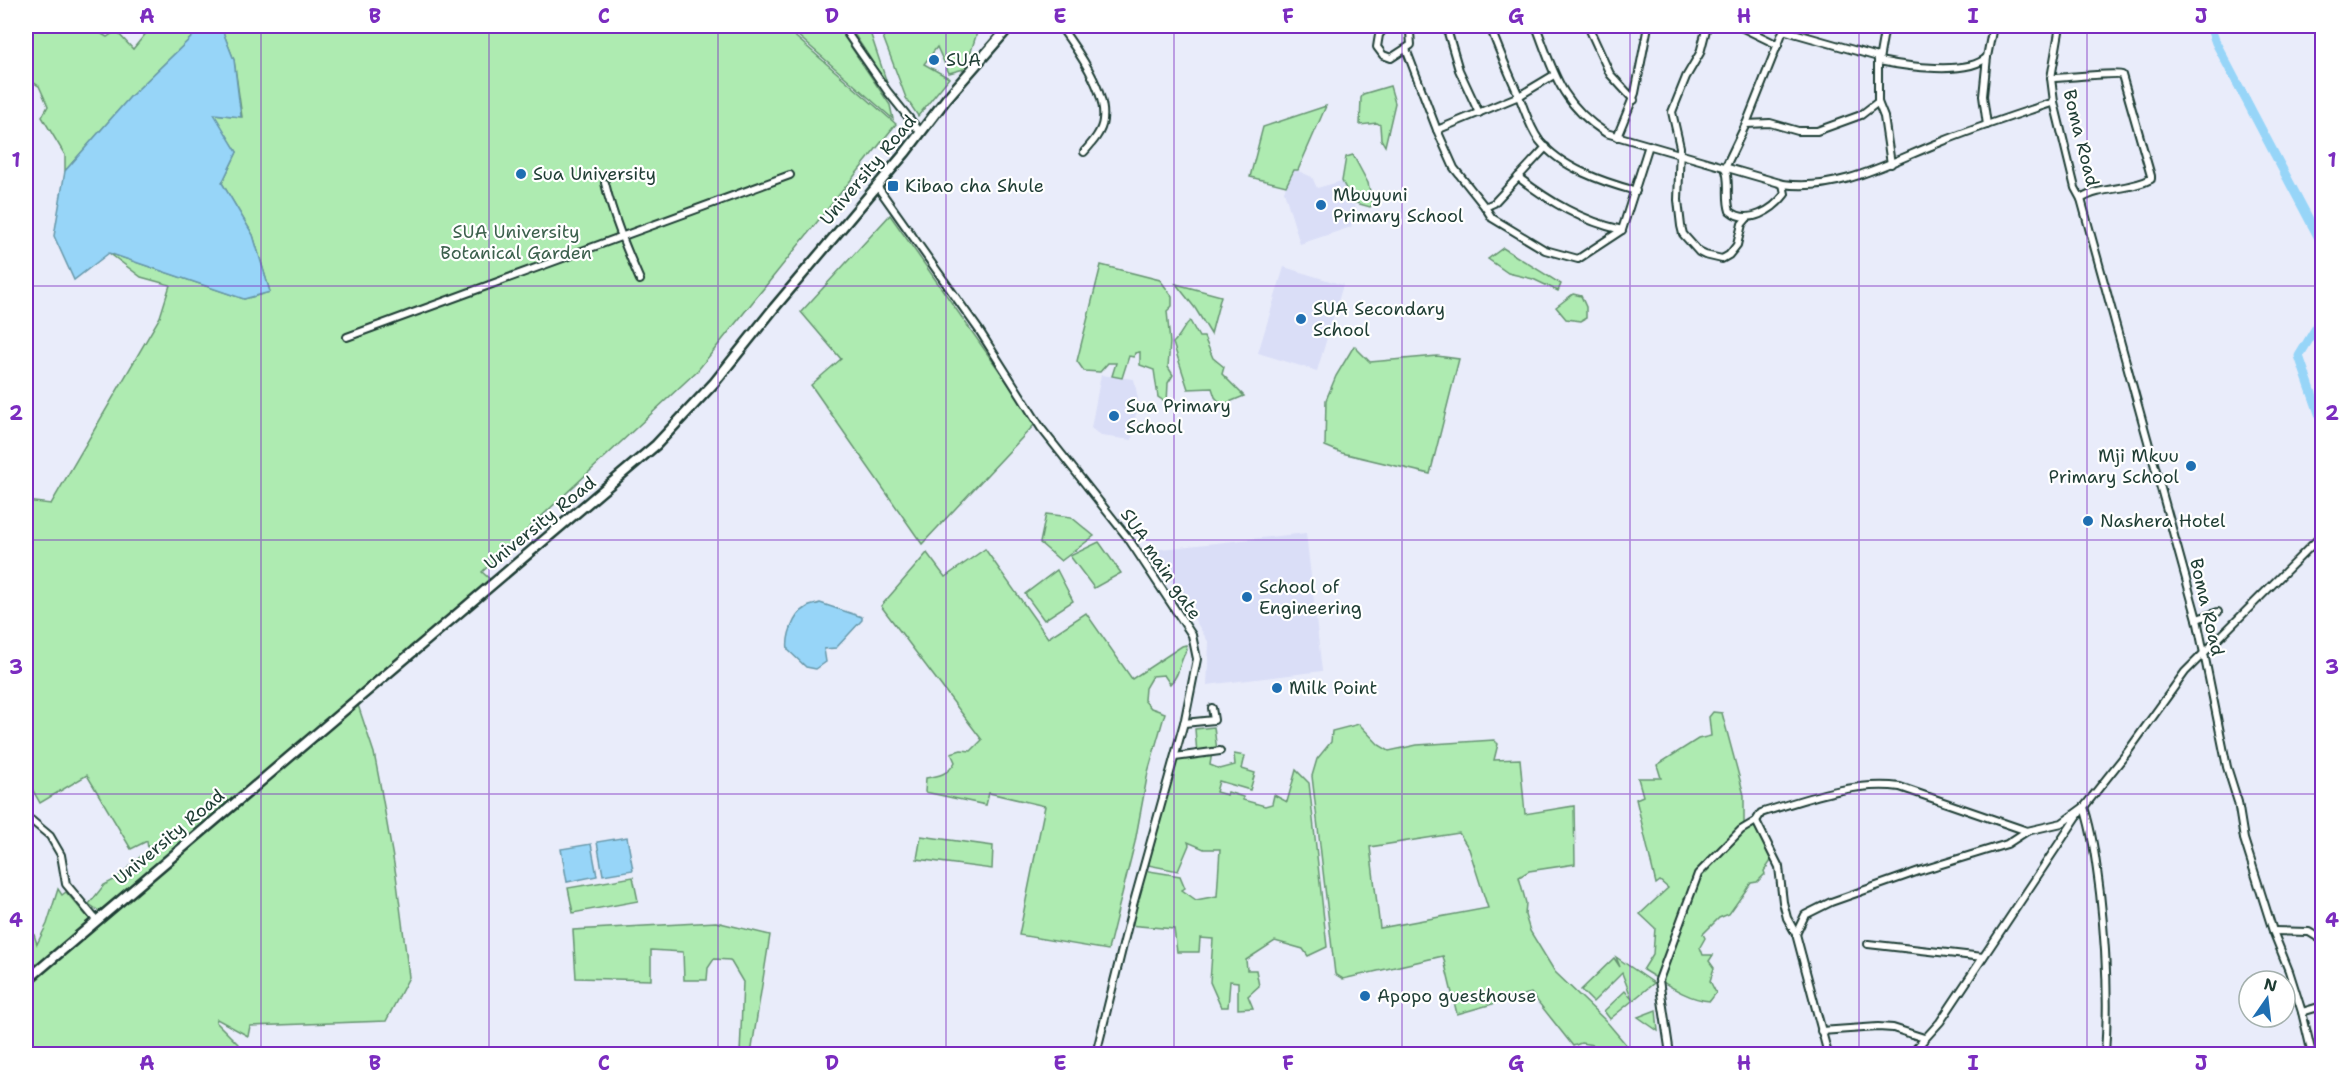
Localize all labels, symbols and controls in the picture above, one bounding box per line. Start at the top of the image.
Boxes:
text: A [139,3,155,29]
text: B [369,3,381,29]
text: C [598,3,610,29]
text: D [825,3,839,29]
text: E [1053,3,1067,29]
text: F [1282,3,1294,29]
text: G [1508,3,1524,29]
text: H [1737,3,1751,29]
text: I [1967,3,1979,29]
text: J [2195,3,2208,29]
place label: SUA [946,48,981,72]
marker: SUA [927,53,941,67]
street label: Boma Road [2057,87,2105,189]
street label: University Road [815,110,921,230]
text: 1 [11,147,21,173]
text: 1 [2327,147,2337,173]
place label: Sua University [533,162,656,186]
marker: Sua University [514,167,528,181]
place label: Kibao cha Shule [905,174,1044,198]
marker: Kibao cha Shule [886,179,900,193]
place label: Mbuyuni Primary School [1333,183,1464,228]
marker: Mbuyuni Primary School [1314,198,1328,212]
park label: SUA University Botanical Garden [440,220,592,265]
place label: SUA Secondary School [1313,297,1445,342]
marker: SUA Secondary School [1294,312,1308,326]
place label: Sua Primary School [1126,394,1231,439]
text: 2 [9,400,23,426]
text: 2 [2325,400,2339,426]
marker: Sua Primary School [1107,409,1121,423]
place label: Mji Mkuu Primary School [2049,444,2180,489]
marker: Mji Mkuu Primary School [2184,459,2198,473]
street label: University Road [479,470,601,576]
street label: SUA main gate [1115,504,1207,624]
place label: Nashera Hotel [2100,509,2226,533]
marker: Nashera Hotel [2081,514,2095,528]
street label: Boma Road [2184,556,2230,658]
place label: School of Engineering [1259,575,1362,620]
marker: School of Engineering [1240,590,1254,604]
text: 3 [9,654,23,680]
text: 3 [2325,654,2339,680]
place label: Milk Point [1289,676,1377,700]
marker: Milk Point [1270,681,1284,695]
street label: University Road [109,784,229,890]
text: 4 [9,907,23,933]
text: 4 [2325,907,2339,933]
north arrow [2237,969,2297,1029]
text: N [2262,973,2279,997]
place label: Apopo guesthouse [1377,984,1536,1008]
marker: Apopo guesthouse [1358,989,1372,1003]
text: A [139,1050,155,1076]
text: B [369,1050,381,1076]
text: C [598,1050,610,1076]
text: D [825,1050,839,1076]
text: E [1053,1050,1067,1076]
text: F [1282,1050,1294,1076]
text: G [1508,1050,1524,1076]
text: H [1737,1050,1751,1076]
text: I [1967,1050,1979,1076]
text: J [2195,1050,2208,1076]

